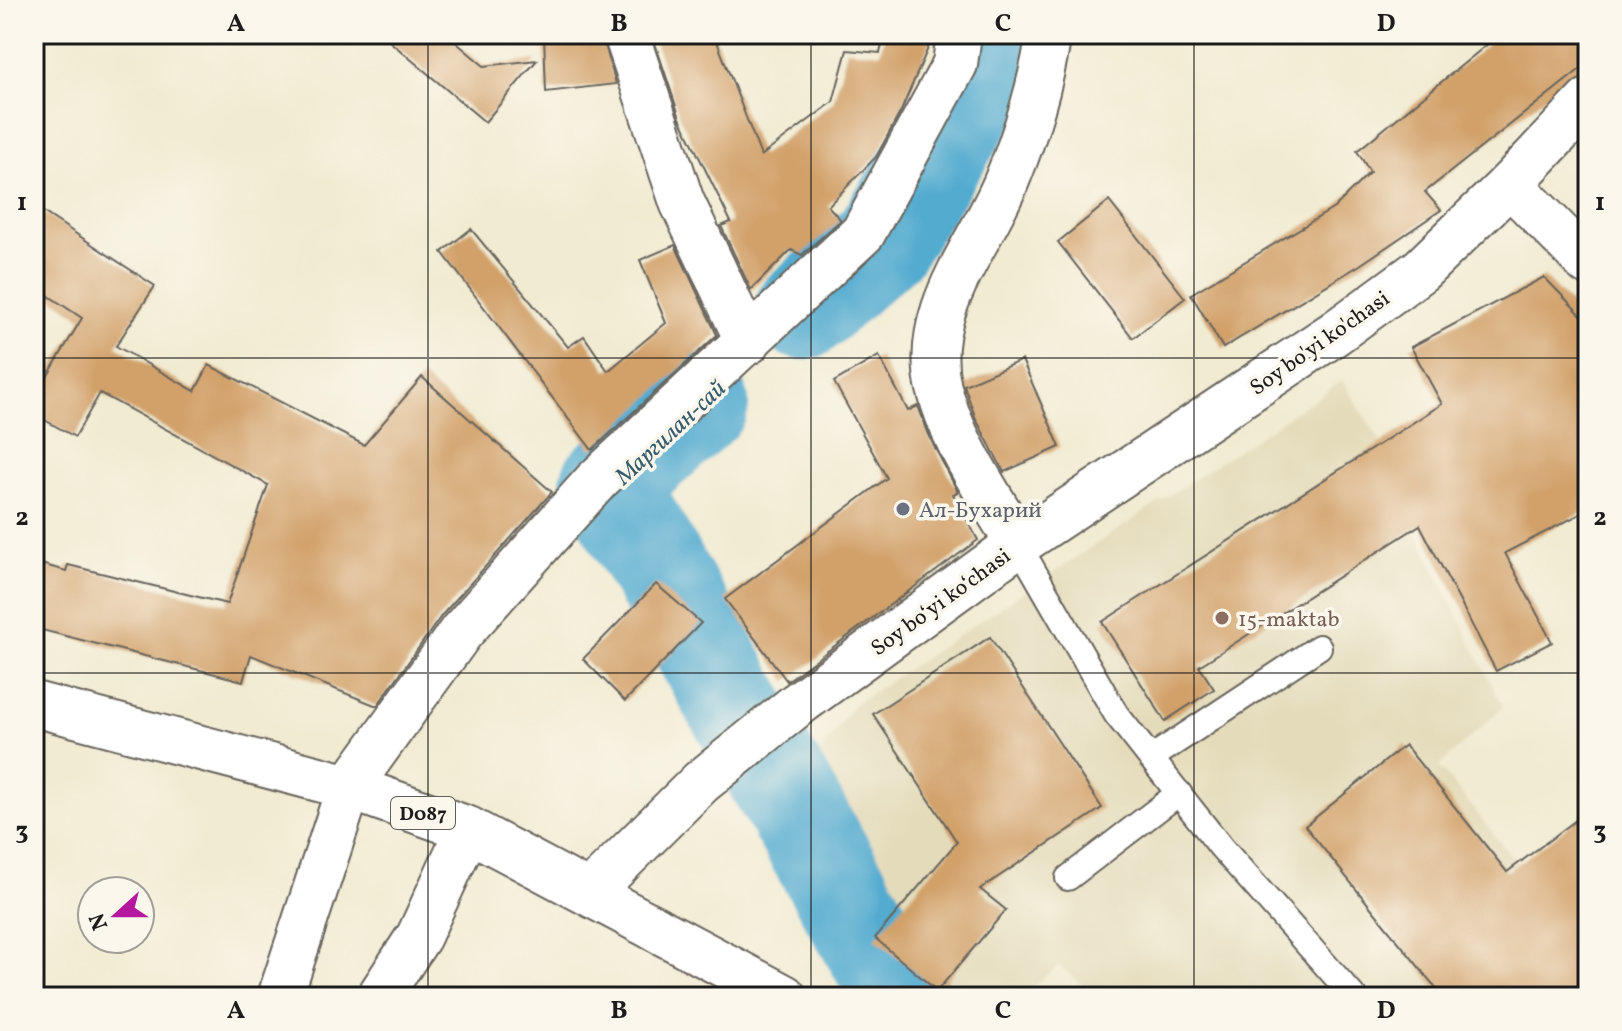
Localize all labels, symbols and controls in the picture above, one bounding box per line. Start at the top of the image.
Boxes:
text: A [227,6,246,42]
text: B [610,6,628,42]
text: C [995,6,1011,42]
text: D [1376,6,1396,42]
text: 1 [17,185,27,221]
text: 1 [1595,185,1605,221]
street label: Soy bo'yi ko'chasi [1244,284,1397,404]
water label: Маргилан-сай [608,373,734,495]
place label: Ал-Бухарий [919,496,1042,527]
text: 2 [15,500,29,536]
marker: Ал-Бухарий [894,500,912,518]
text: 2 [1593,500,1607,536]
street label: Soy boʻyi koʻchasi [865,542,1018,664]
place label: 15-maktab [1238,605,1339,636]
marker: 15-maktab [1213,609,1231,627]
road number: D087 [391,797,455,829]
text: 3 [15,814,29,850]
text: 3 [1593,814,1607,850]
north arrow [76,875,156,955]
text: N [82,908,117,934]
text: A [227,993,246,1029]
text: B [610,993,628,1029]
text: C [995,993,1011,1029]
text: D [1376,993,1396,1029]

